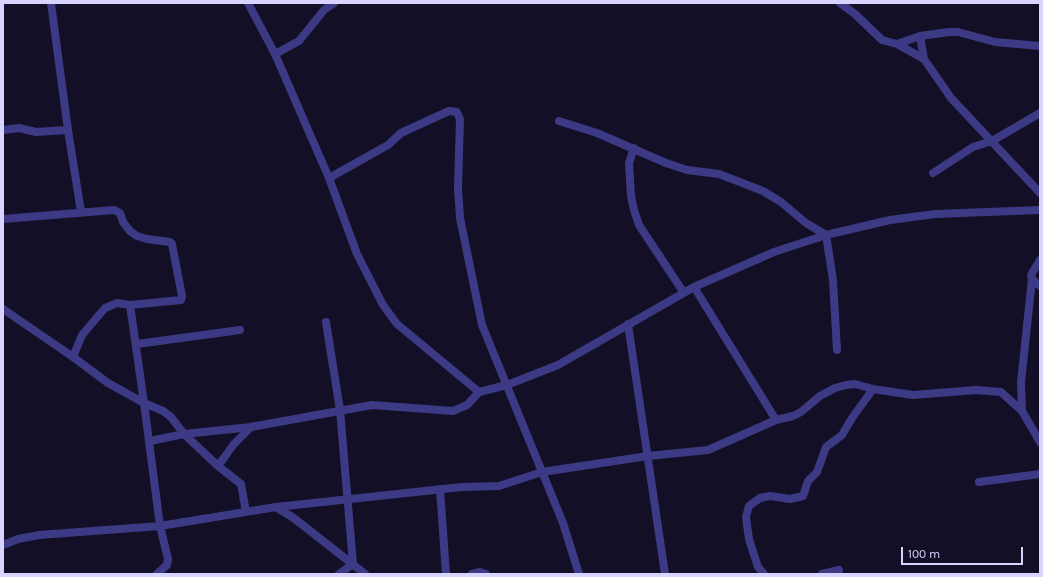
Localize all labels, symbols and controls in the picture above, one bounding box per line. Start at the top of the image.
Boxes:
scale bar [903,539,1025,565]
text: 100 m [908,547,940,561]

